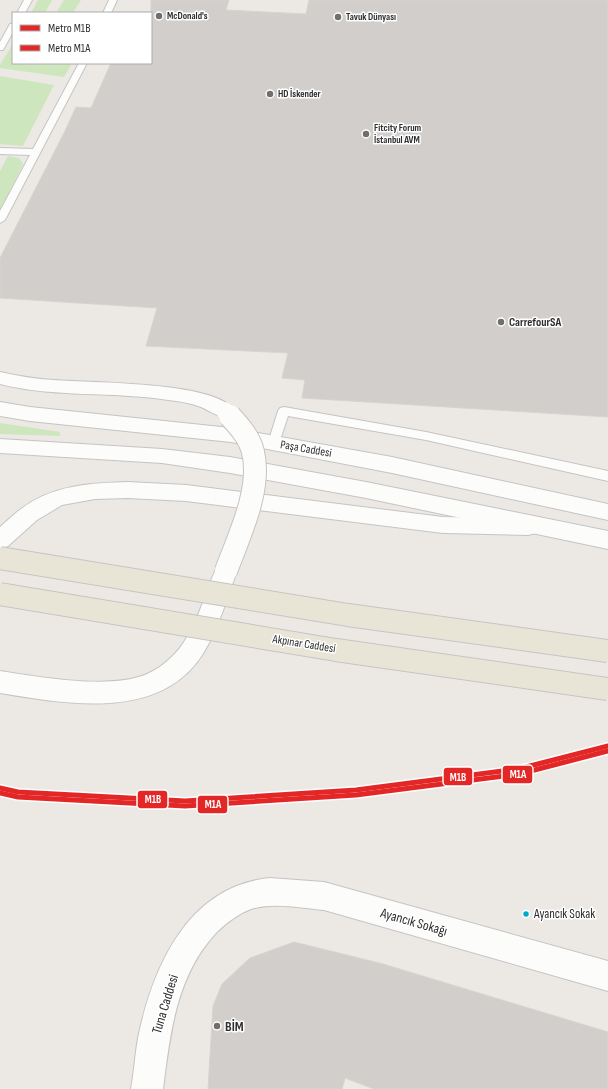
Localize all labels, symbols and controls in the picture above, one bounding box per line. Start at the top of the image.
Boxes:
place label: McDonald's [167,10,208,22]
marker: McDonald's [154,11,164,21]
place label: Tavuk Dünyası [346,11,396,23]
legend [12,12,152,64]
marker: Tavuk Dünyası [333,12,343,22]
text: Metro M1B [48,21,90,36]
text: Metro M1A [48,41,91,56]
place label: HD İskender [278,87,321,100]
marker: HD İskender [265,89,275,99]
place label: Fitcity Forum İstanbul AVM [374,122,422,146]
marker: Fitcity Forum İstanbul AVM [361,129,371,139]
place label: CarrefourSA [509,315,562,330]
marker: CarrefourSA [496,317,506,327]
street label: Paşa Caddesi [279,437,333,461]
street label: Akpınar Caddesi [270,631,337,656]
line badge: M1A [502,765,533,784]
line badge: M1B [443,767,473,786]
text: M1A [510,768,527,781]
text: M1B [450,771,466,784]
line badge: M1B [137,790,168,809]
text: M1B [145,793,161,806]
line badge: M1A [197,795,228,814]
text: M1A [205,798,222,811]
street label: Ayancık Sokağı [378,904,449,940]
place label: Ayancık Sokak [533,906,595,922]
marker: Ayancık Sokak [521,909,531,919]
street label: Tuna Caddesi [148,972,182,1036]
place label: BİM [225,1018,244,1035]
marker: BİM [212,1021,222,1031]

